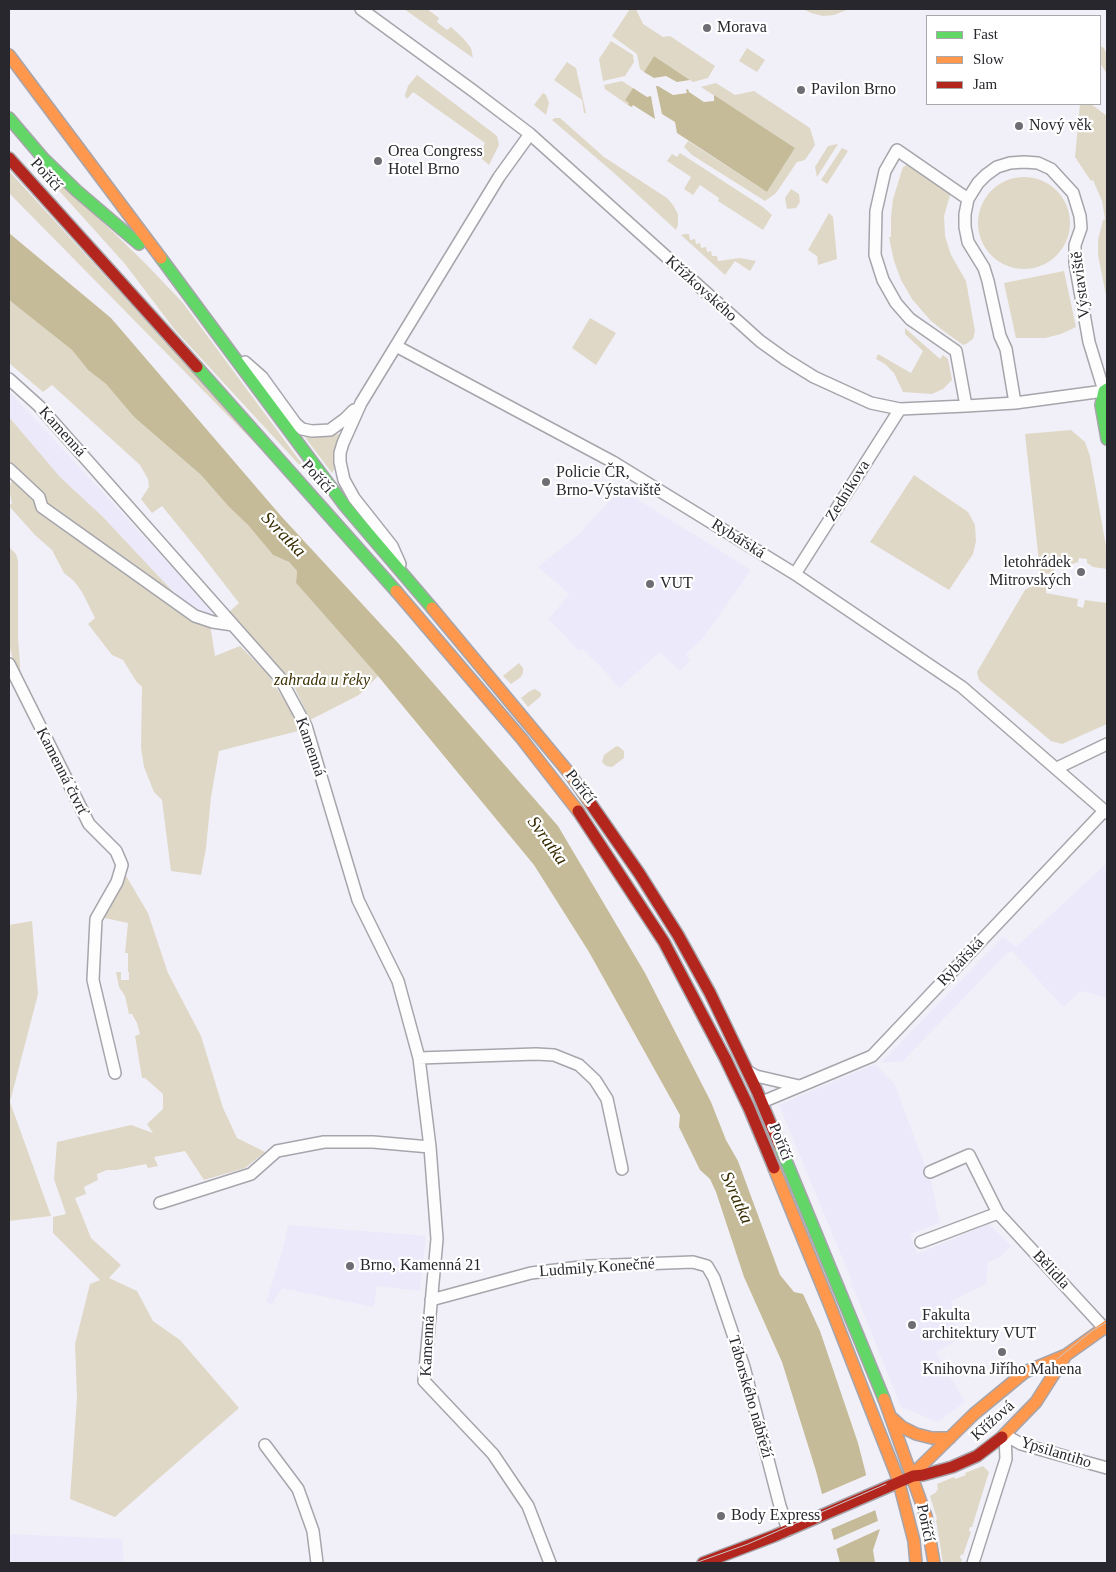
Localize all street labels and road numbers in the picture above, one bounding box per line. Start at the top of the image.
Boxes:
street label: Poříčí [26,154,66,196]
street label: Výstaviště [1067,250,1095,320]
street label: Křížkovského [661,252,741,326]
street label: Kamenná [34,403,90,461]
street label: Poříčí [297,456,337,498]
street label: Zedníkova [822,457,874,525]
street label: Rybářská [708,515,768,563]
street label: Kamenná [291,715,329,779]
street label: Kamenná čtvrť [31,724,93,820]
street label: Poříčí [561,766,599,808]
street label: Rybářská [934,934,988,990]
street label: Poříčí [764,1121,796,1163]
street label: Bělidla [1028,1247,1074,1293]
street label: Ludmily Konečné [538,1254,656,1282]
street label: Kamenná [417,1315,439,1377]
street label: Táborského nábřeží [723,1334,777,1460]
street label: Křížová [967,1397,1019,1445]
street label: Ypsilantiho [1018,1433,1094,1473]
street label: Poříčí [912,1502,938,1544]

